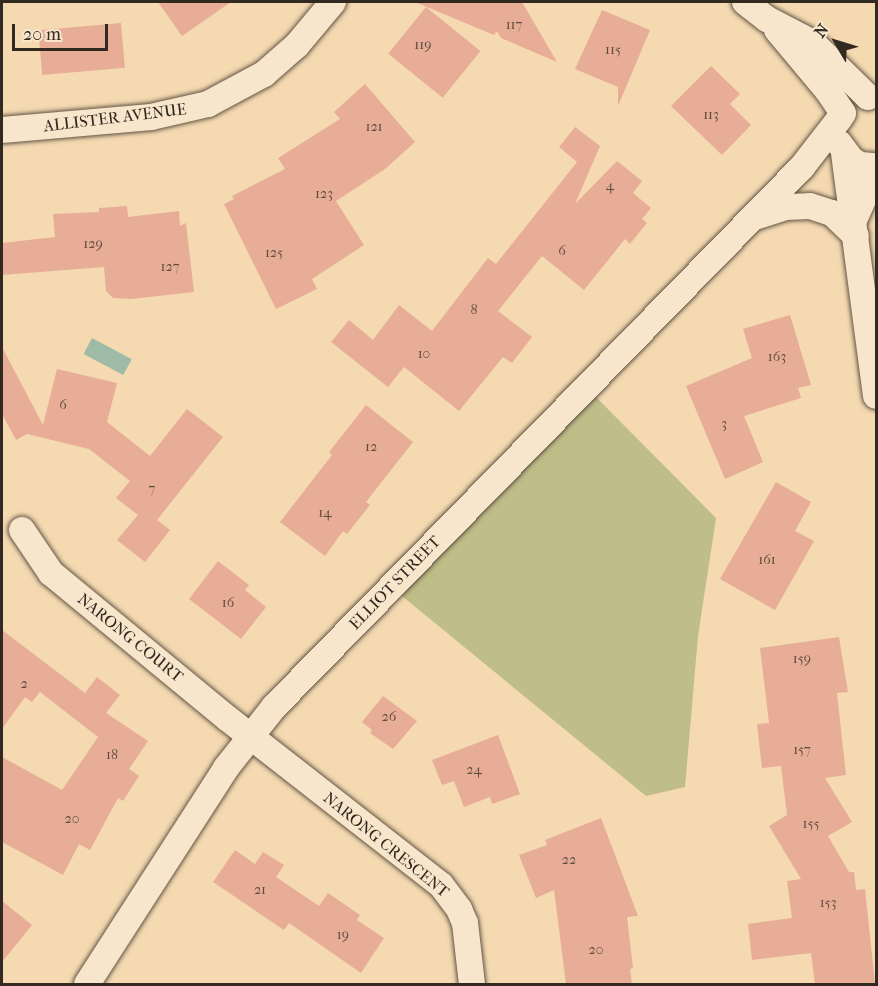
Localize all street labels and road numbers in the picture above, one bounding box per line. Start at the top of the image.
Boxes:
street label: ALLISTER AVENUE [43,100,187,136]
street label: ELLIOT STREET [345,532,445,634]
street label: NARONG COURT [73,590,187,686]
street label: NARONG CRESCENT [319,788,453,902]

